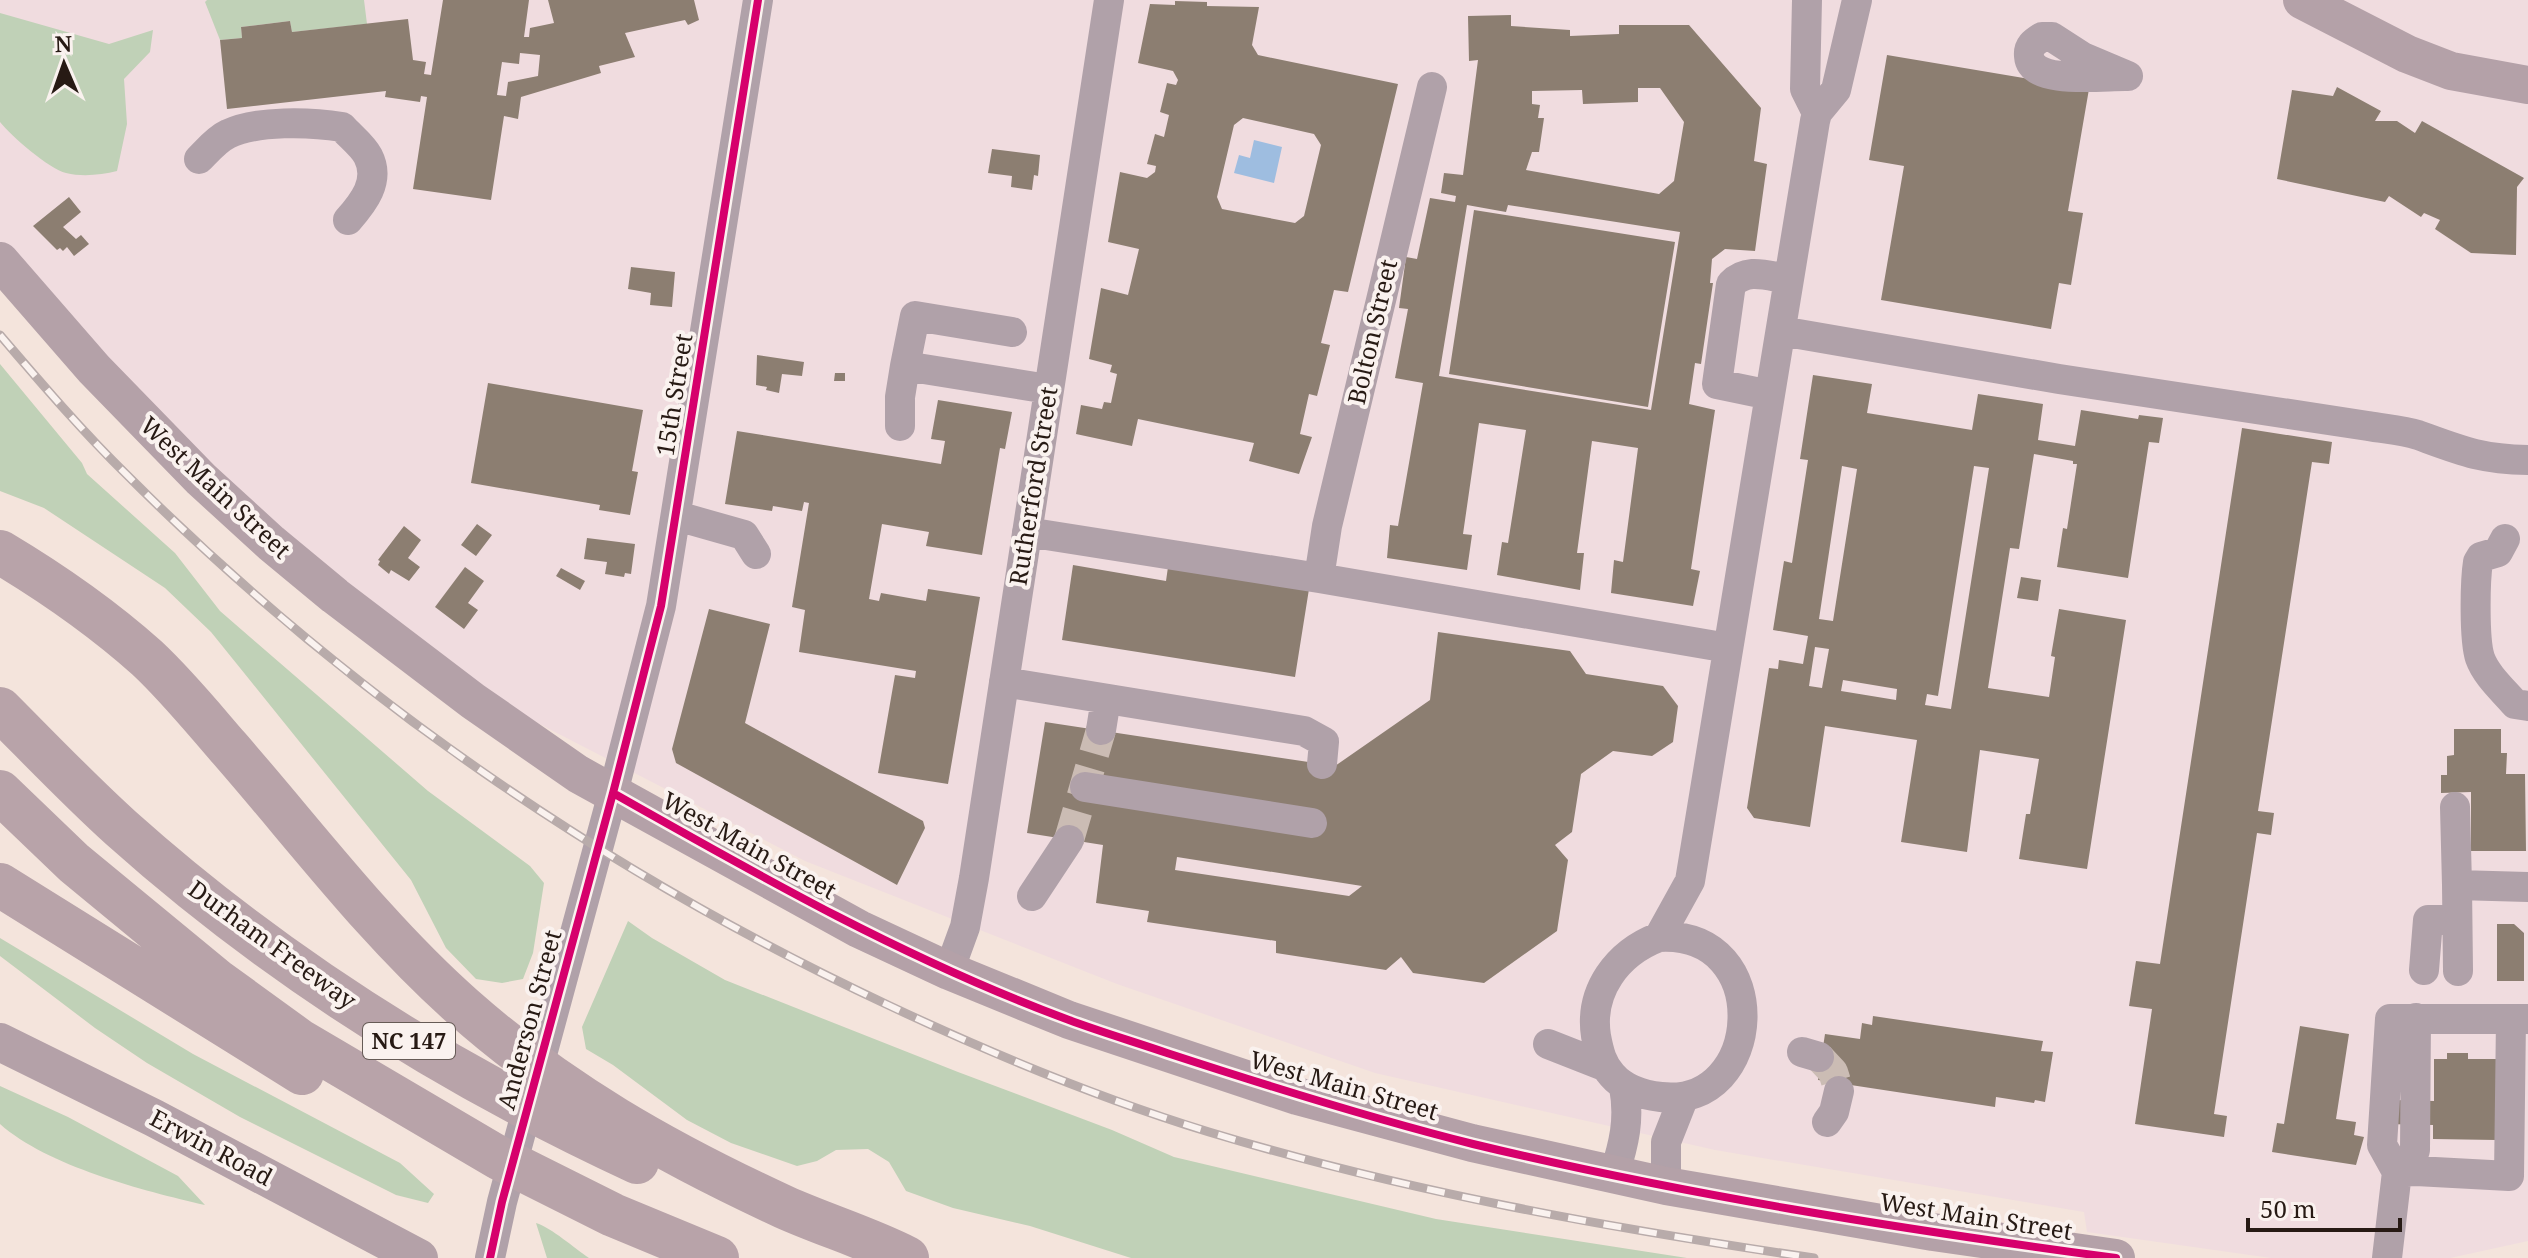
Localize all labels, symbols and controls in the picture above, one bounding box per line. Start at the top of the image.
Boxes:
north arrow [24,24,104,104]
text: N [54,28,72,58]
street label: Bolton Street [1339,256,1404,407]
street label: 15th Street [648,331,699,458]
street label: Rutherford Street [1001,384,1065,587]
street label: West Main Street [134,409,298,565]
street label: West Main Street [657,783,843,906]
street label: Durham Freeway [182,872,364,1016]
street label: Anderson Street [489,926,568,1113]
road number: NC 147 [363,1023,455,1059]
street label: West Main Street [1246,1042,1442,1127]
street label: Erwin Road [145,1101,279,1193]
scale bar [2248,1182,2400,1232]
street label: West Main Street [1878,1184,2075,1247]
text: 50 m [2260,1192,2316,1225]

